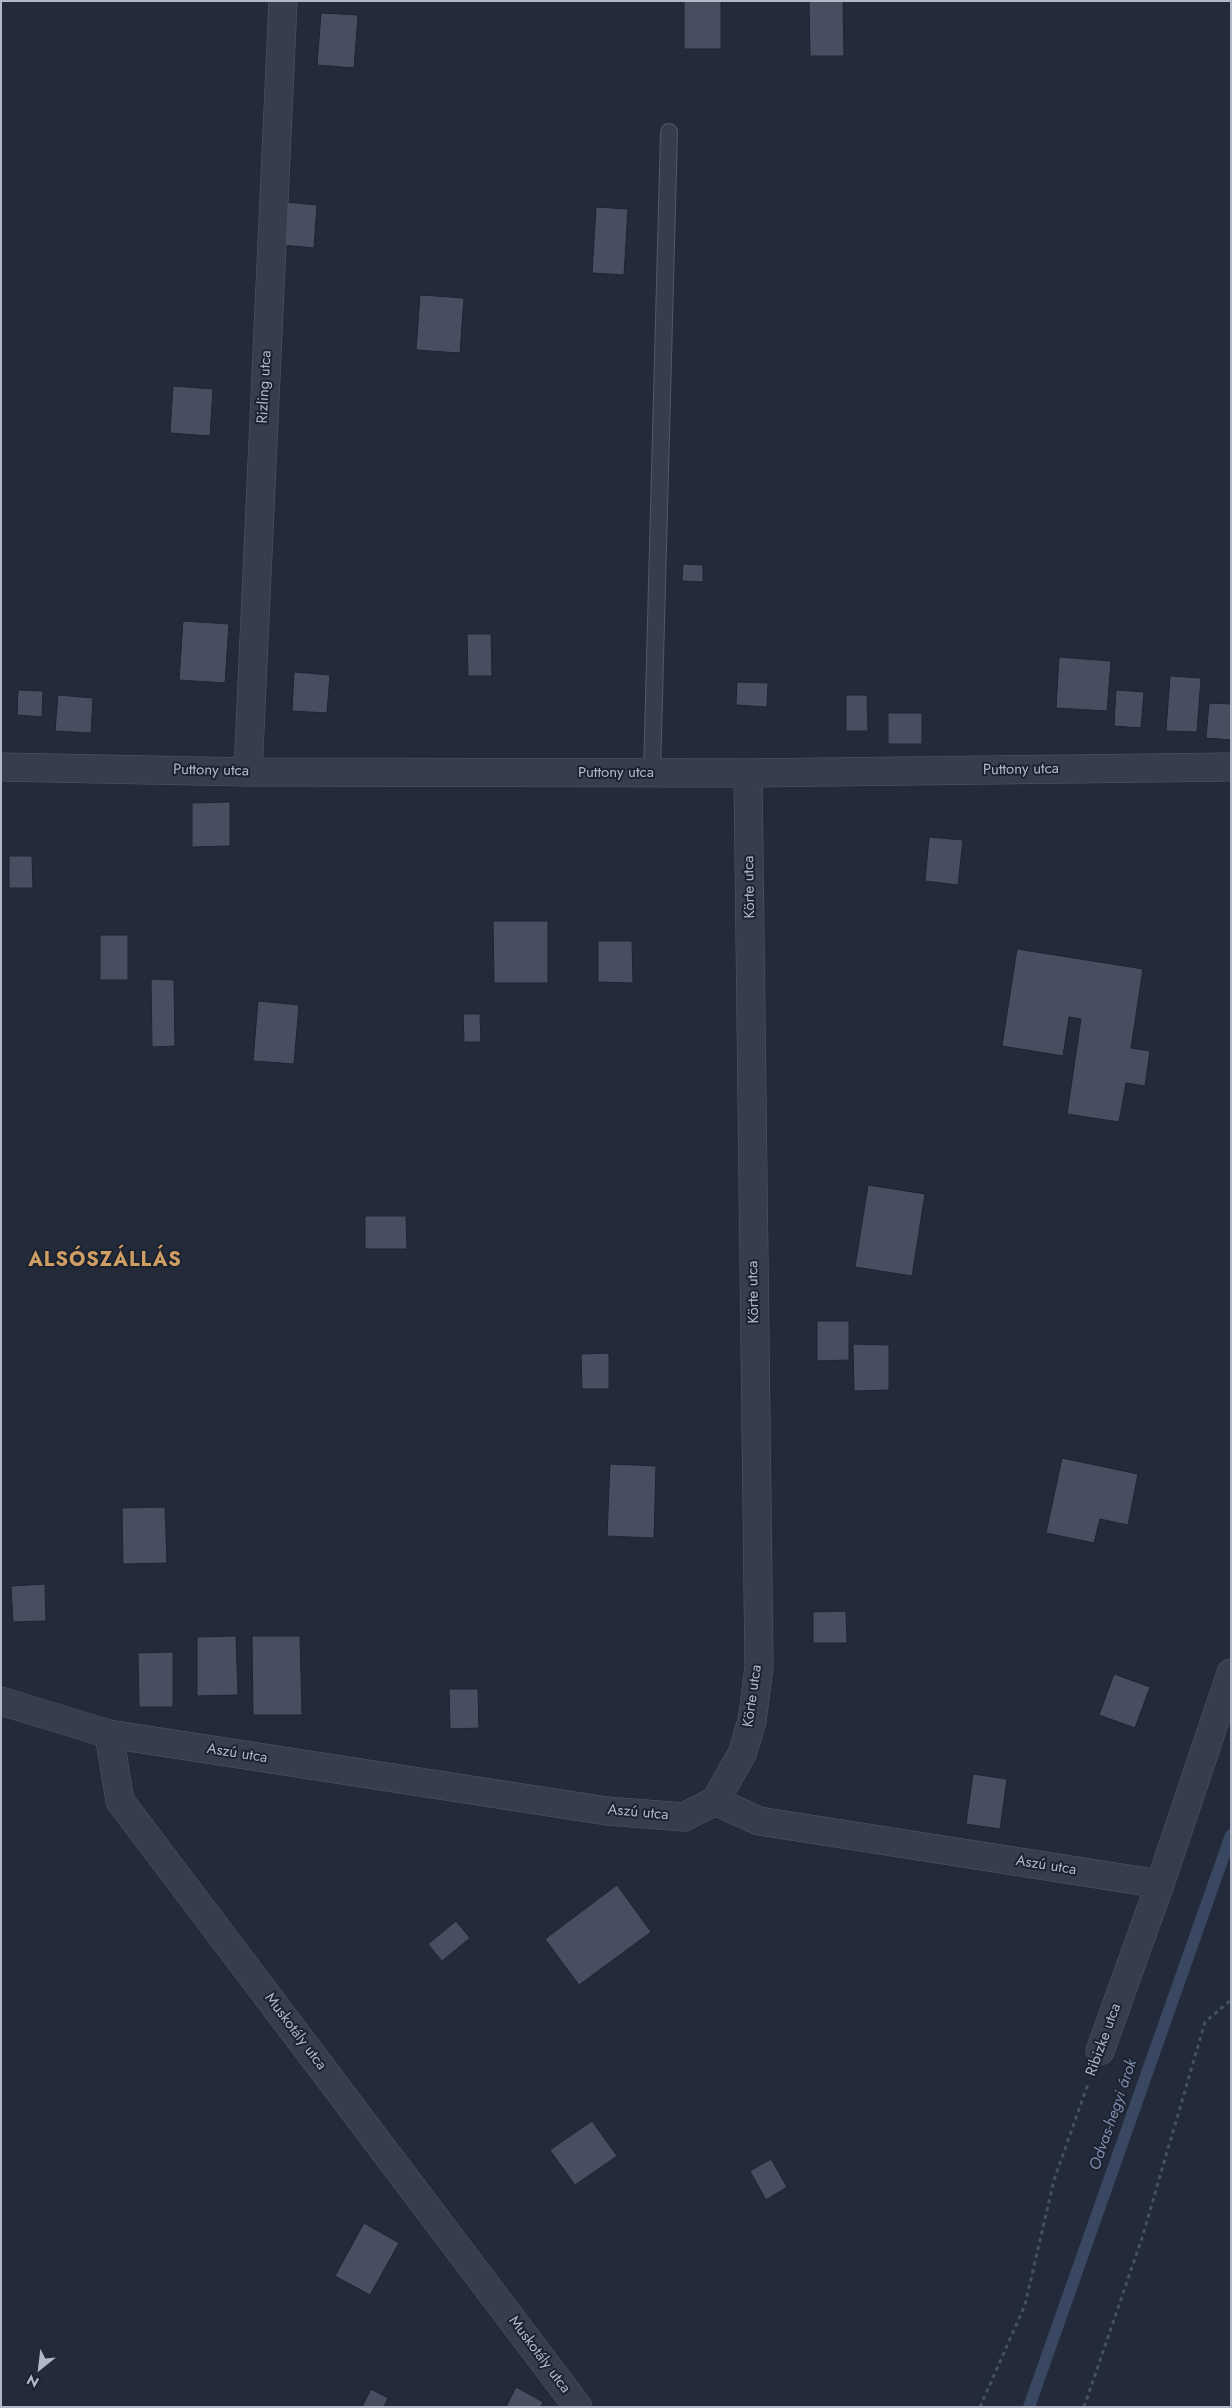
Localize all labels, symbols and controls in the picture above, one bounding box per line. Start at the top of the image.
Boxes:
street label: Rizling utca [254,350,276,424]
street label: Puttony utca [983,760,1059,780]
street label: Puttony utca [173,761,249,781]
street label: Puttony utca [578,764,654,782]
street label: Körte utca [740,855,760,919]
district label: ALSÓSZÁLLÁS [27,1249,183,1273]
street label: Körte utca [744,1260,764,1324]
street label: Körte utca [740,1664,766,1728]
street label: Aszú utca [205,1740,269,1768]
street label: Aszú utca [607,1801,669,1825]
street label: Aszú utca [1014,1852,1078,1880]
street label: Muskotály utca [260,1990,330,2074]
street label: Ribizke utca [1083,2001,1125,2079]
water label: Odvas-hegyi árok [1086,2057,1142,2173]
street label: Muskotály utca [504,2313,574,2397]
north arrow [15,2343,65,2393]
text: N [23,2370,42,2393]

